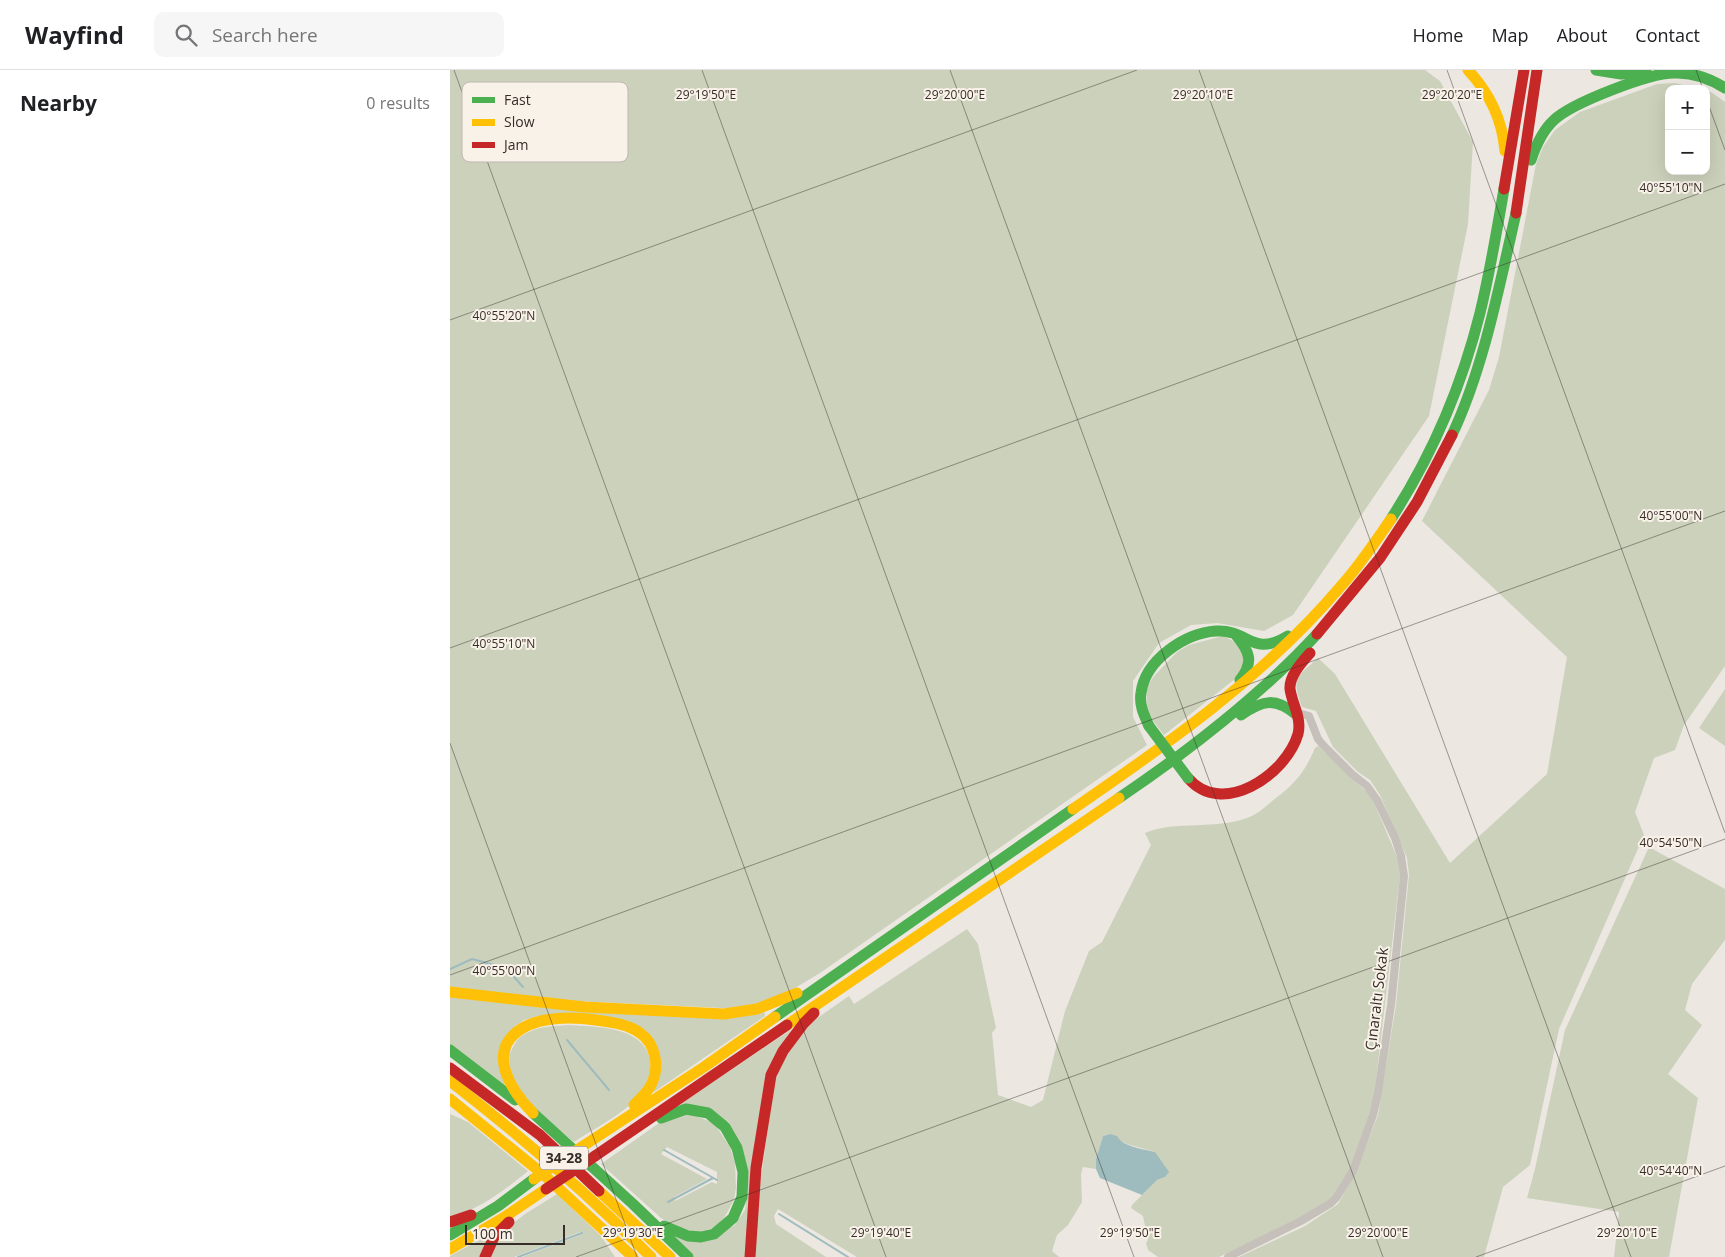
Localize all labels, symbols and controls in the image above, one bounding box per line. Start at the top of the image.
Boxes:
search box [154,12,504,57]
text: Wayfind [25,18,124,51]
icon: search [172,21,200,49]
text: Search here [212,22,318,48]
text: Home [1413,23,1463,47]
text: Map [1491,23,1529,47]
text: About [1557,23,1607,47]
text: Contact [1635,23,1700,47]
legend [462,82,628,162]
map controls [1665,85,1710,175]
button: + [1665,85,1710,130]
text: 29°19'50"E [676,86,736,103]
text: 29°20'00"E [925,86,985,103]
text: 29°20'10"E [1173,86,1233,103]
text: 29°20'20"E [1422,86,1482,103]
text: Nearby [20,89,97,117]
text: Fast [504,90,531,109]
text: 0 results [366,92,430,114]
text: Slow [504,112,535,131]
button: − [1665,130,1710,175]
text: Jam [502,135,529,154]
text: 40°55'10"N [1640,179,1702,196]
text: 40°55'20"N [473,307,535,324]
text: 40°55'00"N [1640,507,1702,524]
text: 40°55'10"N [473,635,535,652]
text: 40°54'50"N [1640,834,1702,851]
street label: Çınaraltı Sokak [1360,946,1392,1051]
text: 40°55'00"N [473,962,535,979]
road number: 34-28 [540,1146,588,1170]
text: 40°54'40"N [1640,1162,1702,1179]
scale bar [465,1222,565,1245]
text: 100 m [472,1224,513,1243]
text: 29°19'30"E [603,1224,663,1241]
text: 29°19'40"E [851,1224,911,1241]
text: 29°19'50"E [1100,1224,1160,1241]
text: 29°20'00"E [1348,1224,1408,1241]
text: 29°20'10"E [1597,1224,1657,1241]

